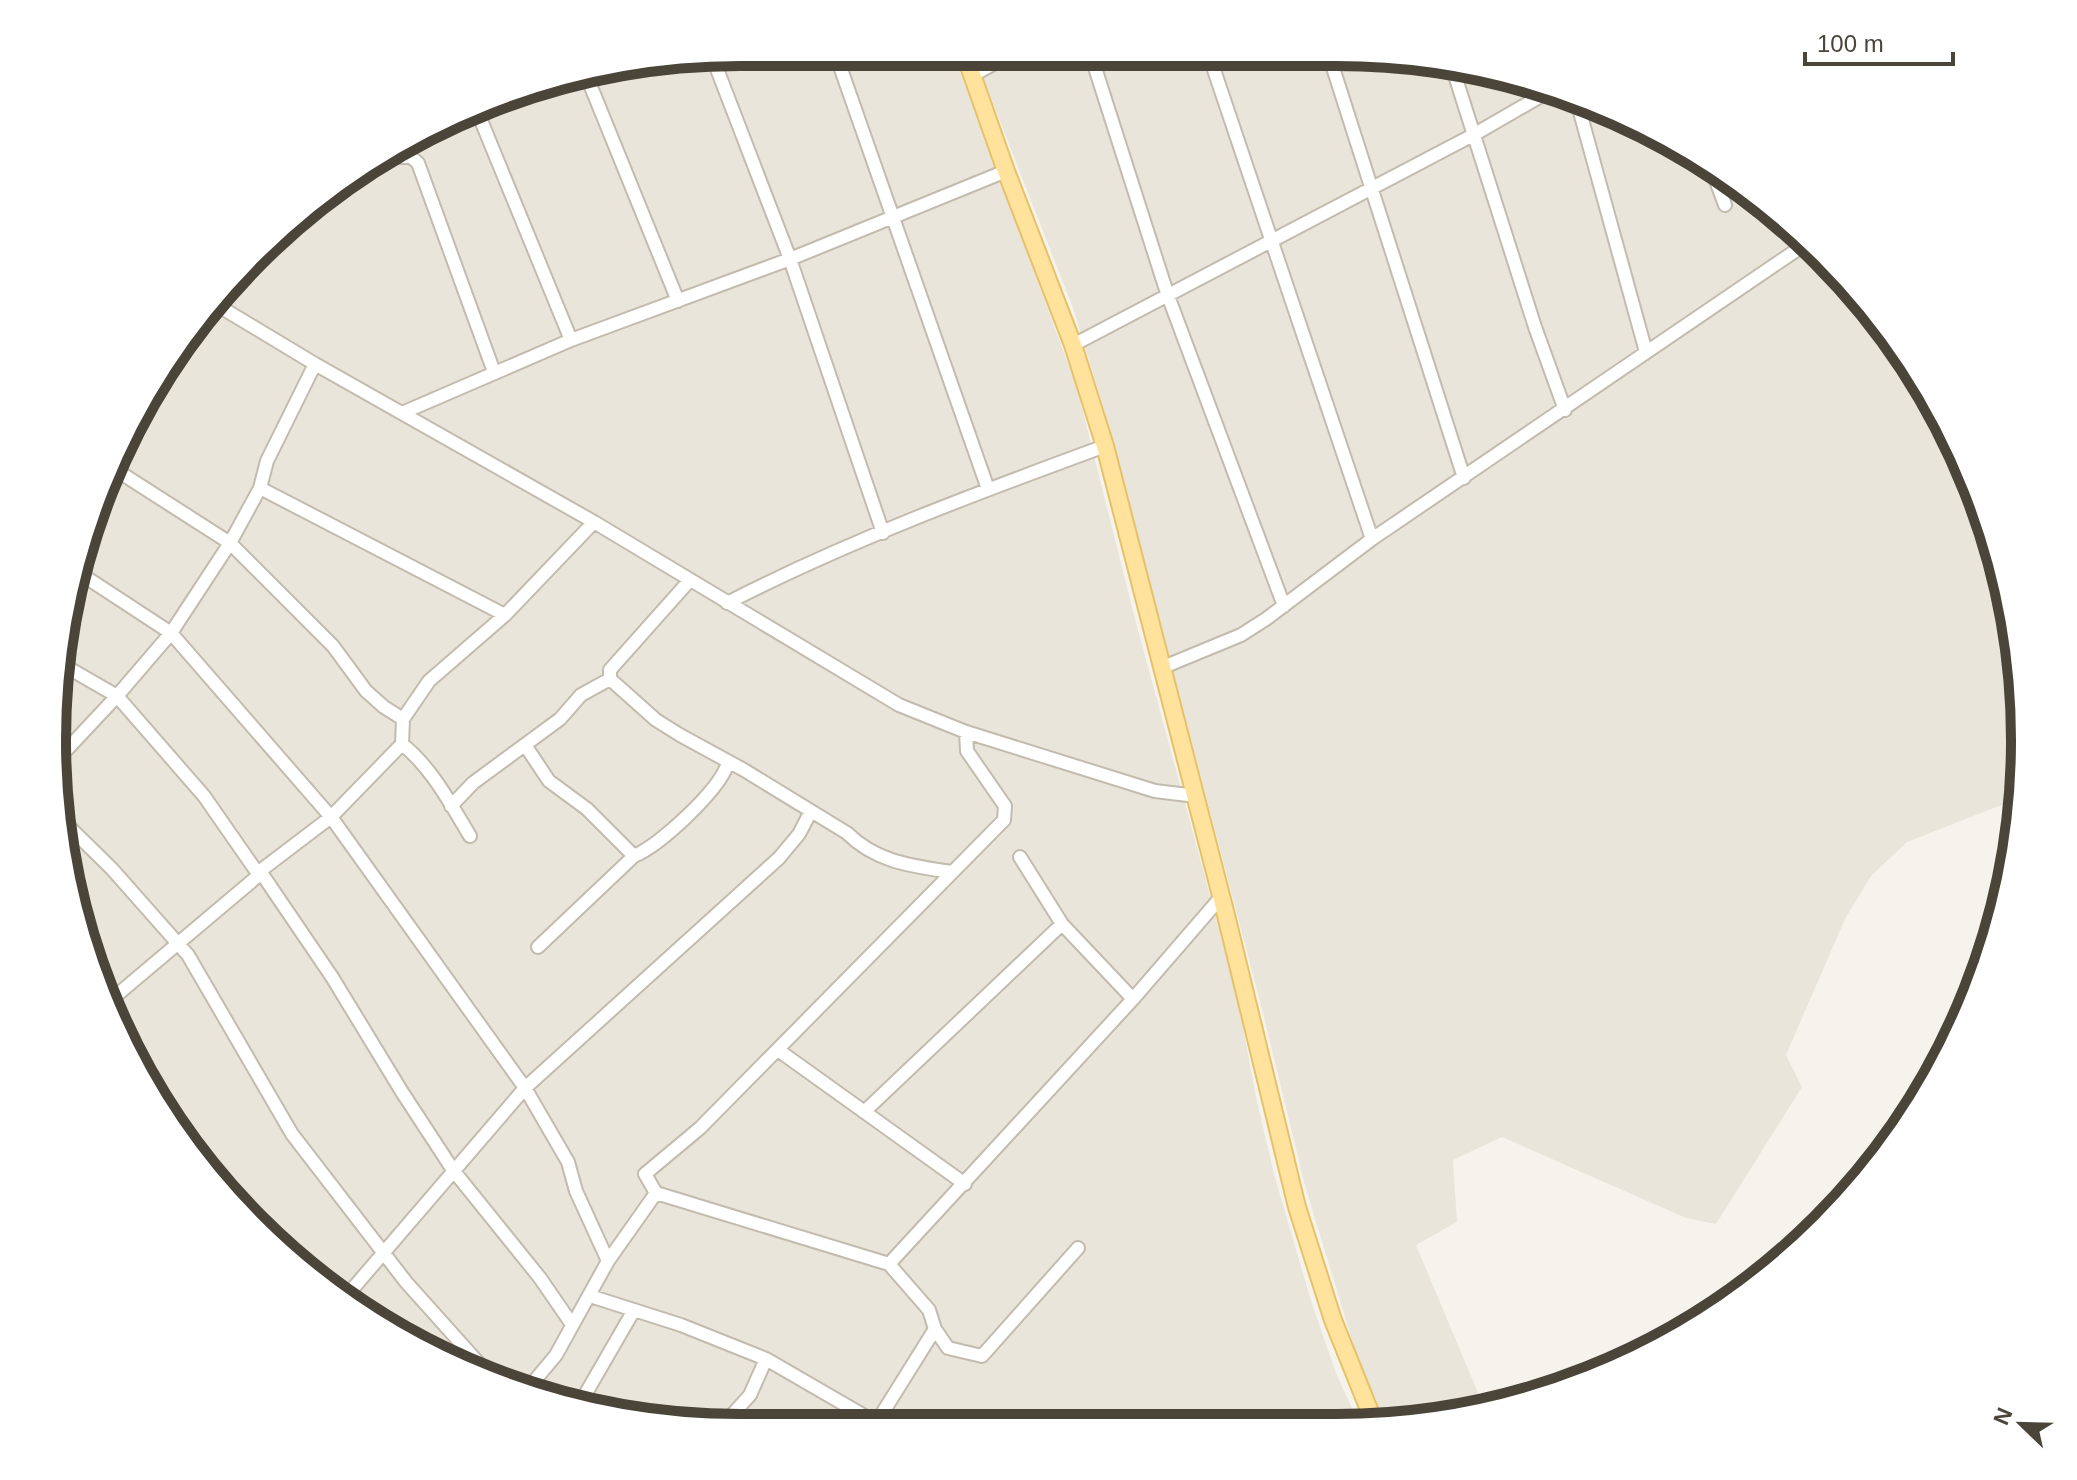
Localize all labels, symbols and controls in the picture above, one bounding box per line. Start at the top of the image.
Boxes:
scale bar [1805,16,1953,66]
text: 100 m [1817,30,1884,57]
north arrow [1981,1384,2061,1464]
text: N [1988,1404,2018,1429]

